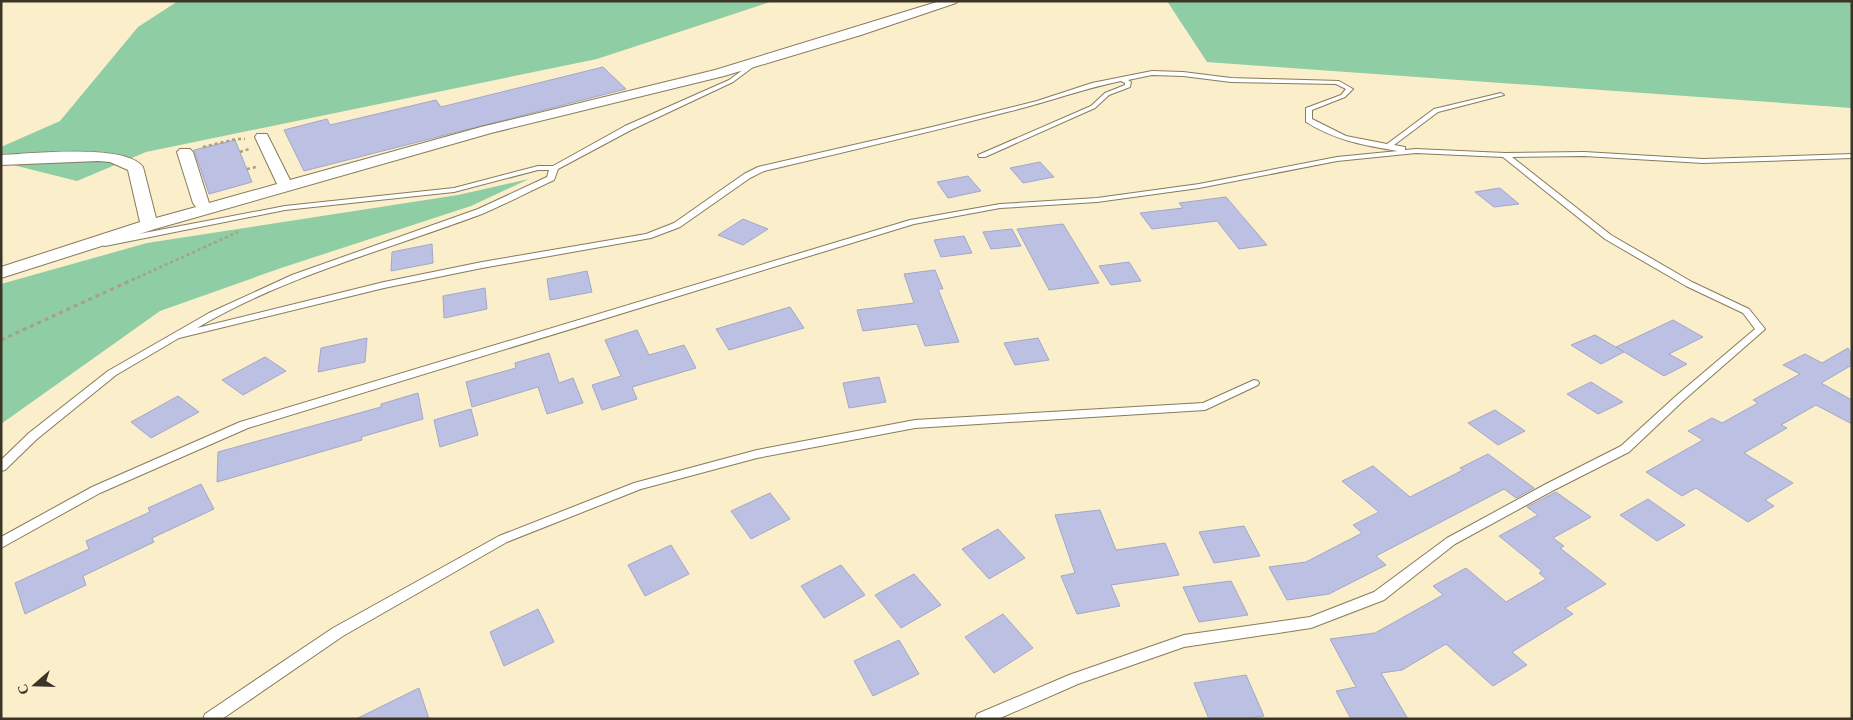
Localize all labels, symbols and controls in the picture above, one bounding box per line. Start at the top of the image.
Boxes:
north arrow [10,660,60,710]
text: С [14,682,32,697]

